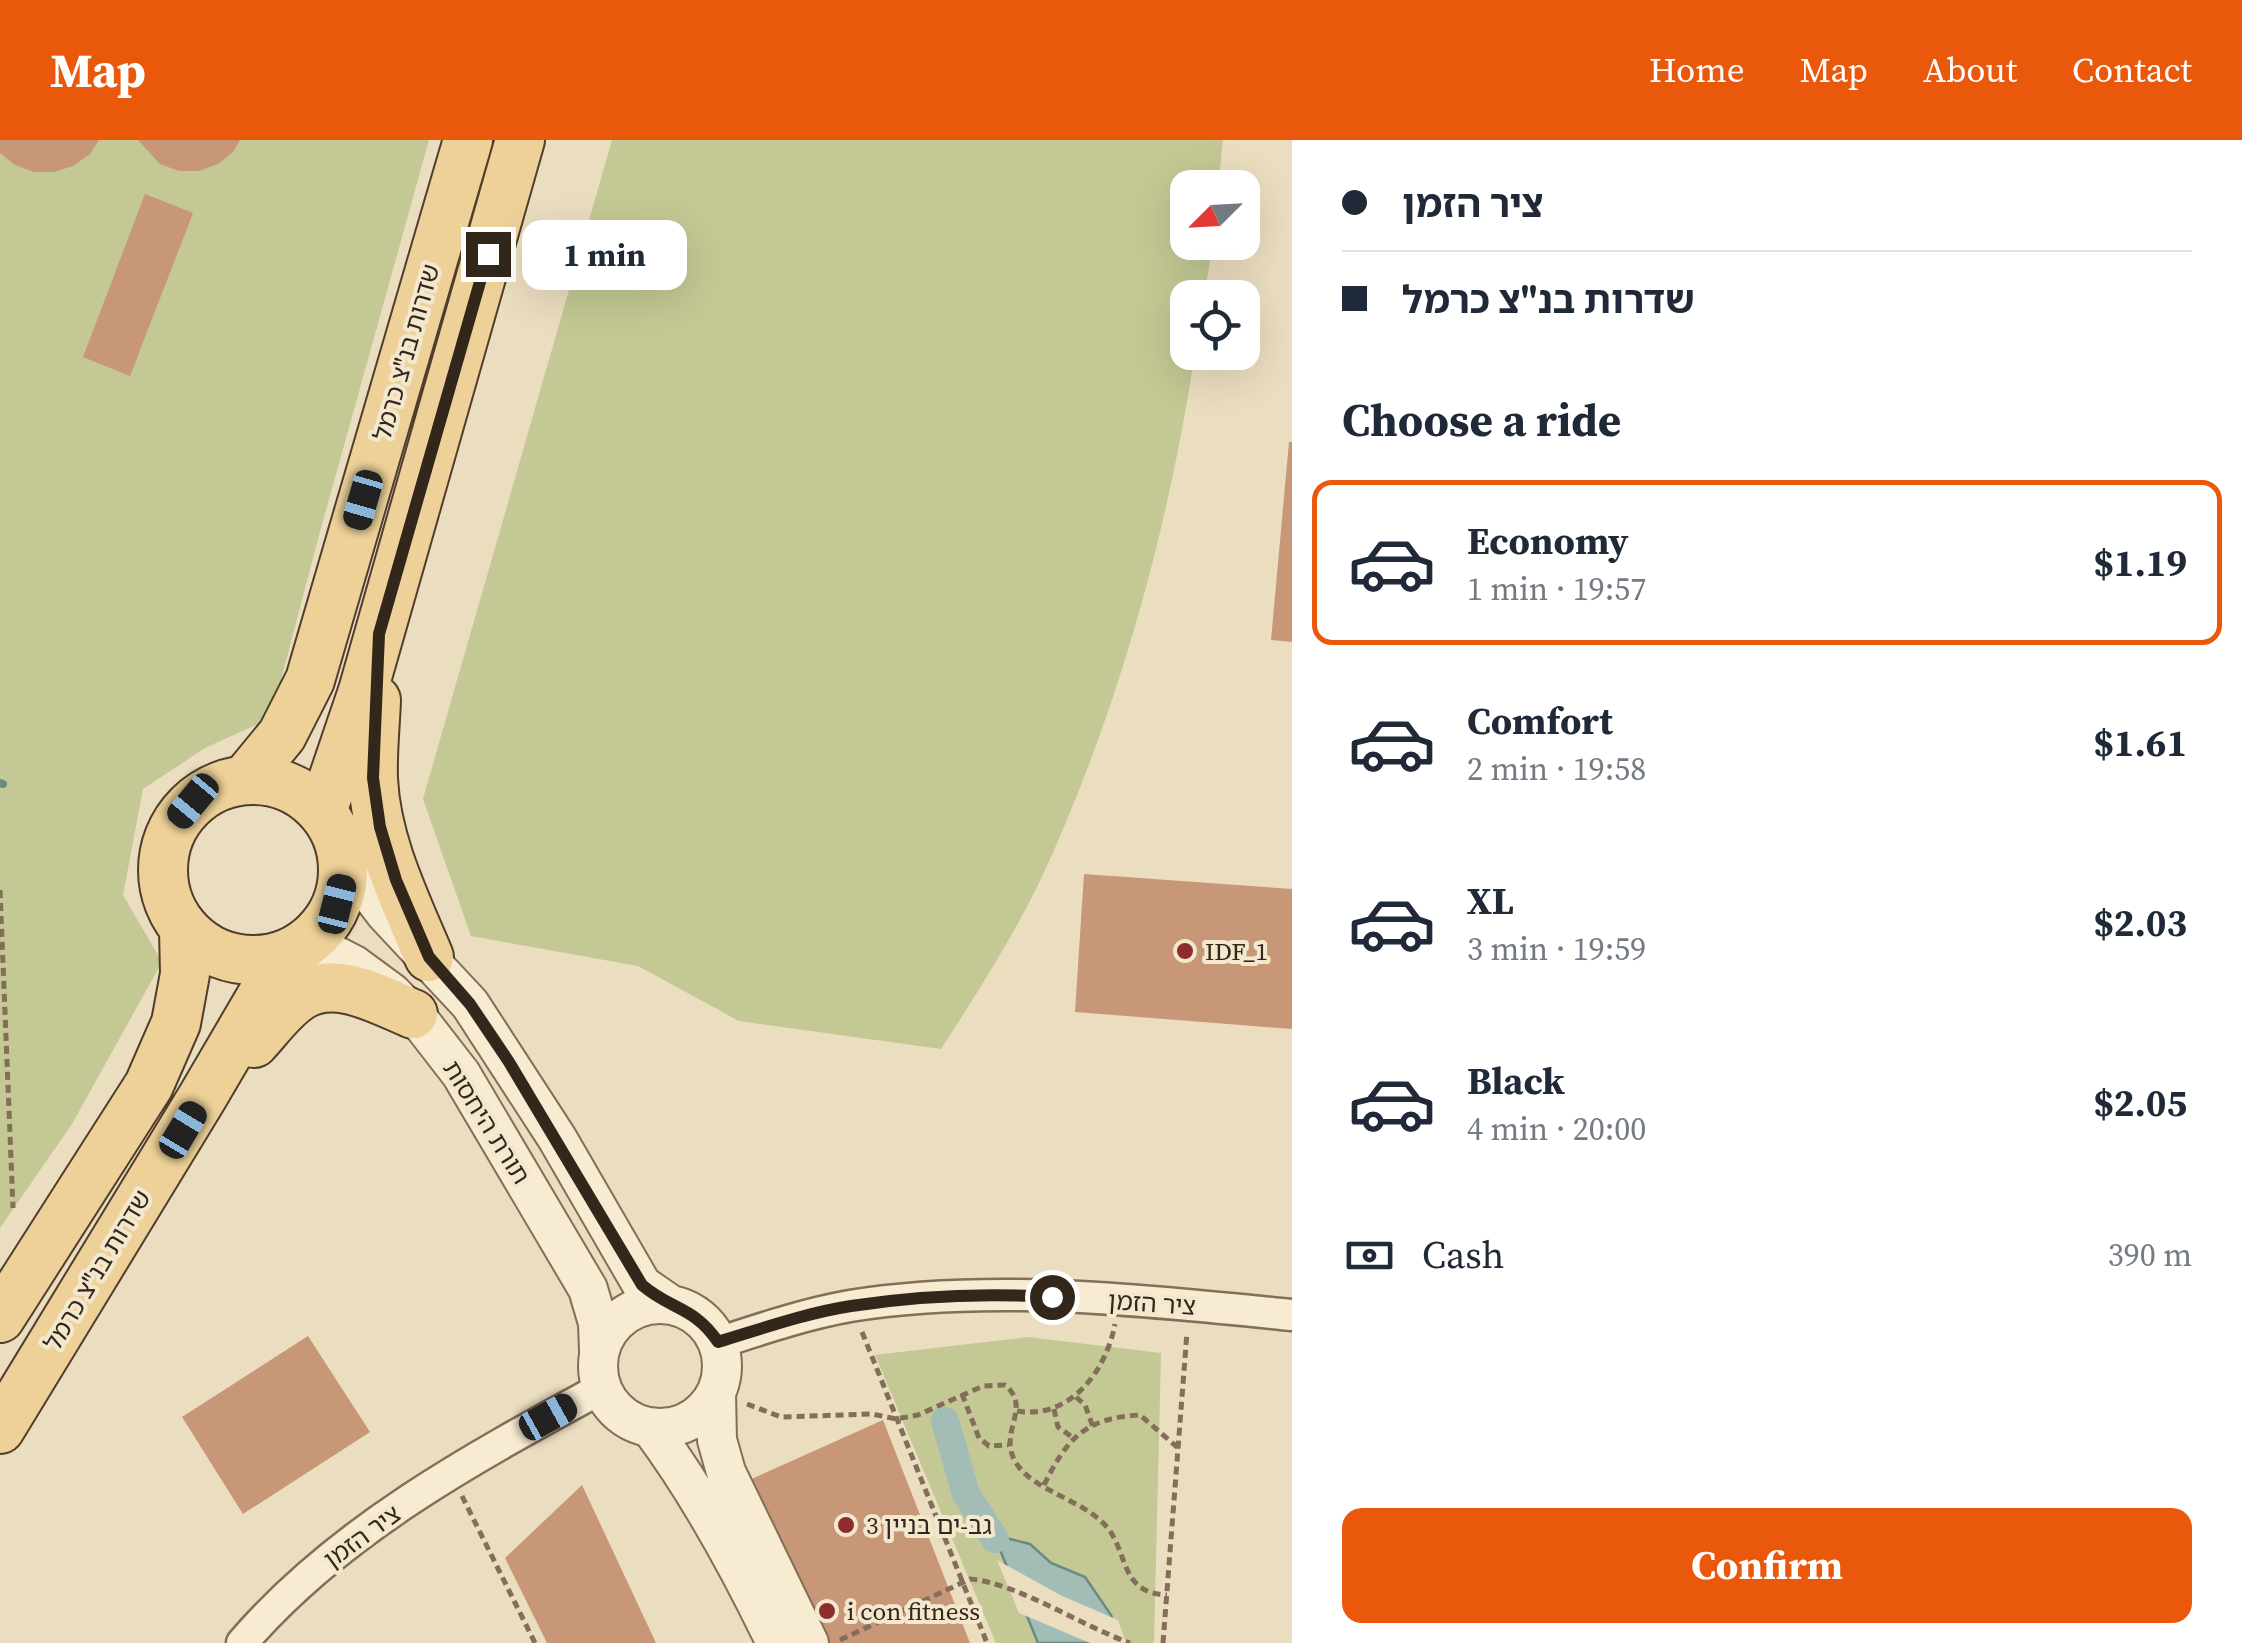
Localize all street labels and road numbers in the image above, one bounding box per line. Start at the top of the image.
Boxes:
street label: שדרות בנ"צ כרמל [365,260,447,444]
street label: תורת היחסות [435,1054,539,1190]
street label: שדרות בנ"צ כרמל [36,1183,158,1357]
street label: ציר הזמן [1107,1283,1197,1323]
street label: ציר הזמן [316,1496,408,1576]

